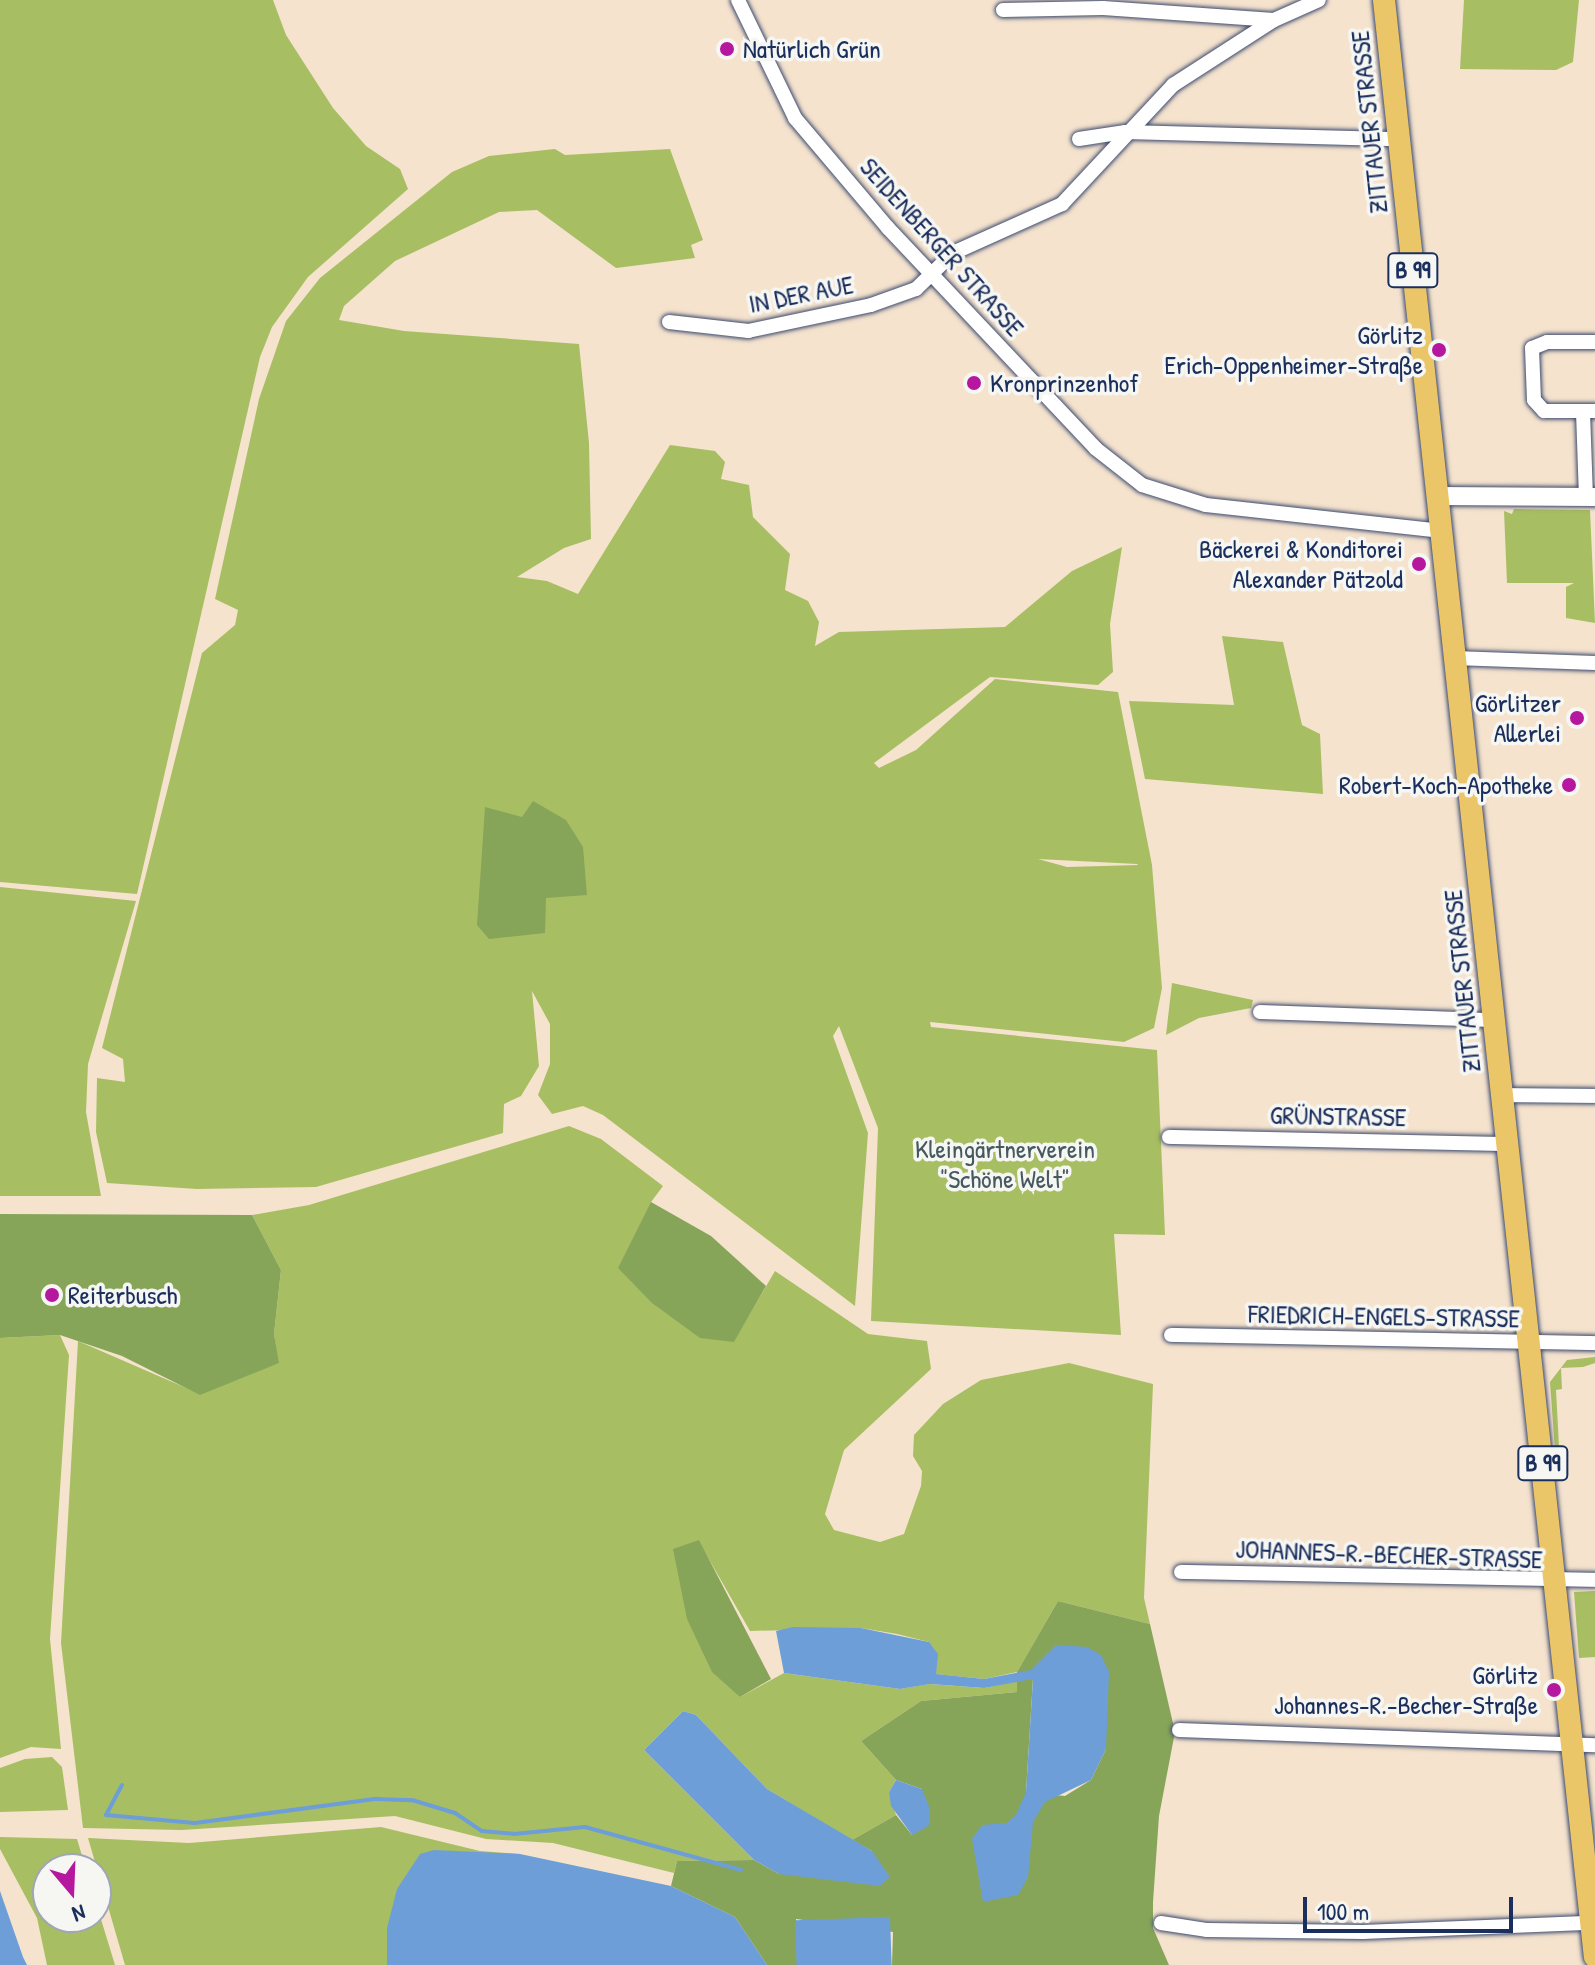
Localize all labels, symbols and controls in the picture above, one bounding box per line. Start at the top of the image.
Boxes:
street label: ZITTAUER STRASSE [1344,29,1394,215]
place label: Natürlich Grün [743,33,881,65]
marker: Natürlich Grün [718,40,736,58]
street label: SEIDENBERGER STRASSE [854,151,1030,343]
road number: B 99 [1387,250,1439,290]
street label: IN DER AUE [746,269,856,319]
place label: Görlitz Erich-Oppenheimer-Straße [1165,319,1423,380]
marker: Görlitz Erich-Oppenheimer-Straße [1430,341,1448,359]
place label: Kronprinzenhof [990,367,1139,399]
marker: Kronprinzenhof [965,374,983,392]
place label: Bäckerei & Konditorei Alexander Pätzold [1199,533,1403,594]
marker: Bäckerei & Konditorei Alexander Pätzold [1410,555,1428,573]
place label: Görlitzer Allerlei [1475,687,1561,748]
marker: Görlitzer Allerlei [1568,709,1586,727]
place label: Robert-Koch-Apotheke [1339,769,1553,801]
marker: Robert-Koch-Apotheke [1560,776,1578,794]
street label: ZITTAUER STRASSE [1437,888,1487,1074]
street label: GRÜNSTRASSE [1270,1099,1406,1133]
park label: Kleingärtnerverein "Schöne Welt" [915,1133,1095,1194]
place label: Reiterbusch [68,1279,177,1311]
marker: Reiterbusch [43,1286,61,1304]
street label: FRIEDRICH-ENGELS-STRASSE [1248,1298,1520,1334]
road number: B 99 [1517,1443,1569,1483]
street label: JOHANNES-R.-BECHER-STRASSE [1235,1533,1543,1575]
place label: Görlitz Johannes-R.-Becher-Straße [1274,1659,1538,1720]
marker: Görlitz Johannes-R.-Becher-Straße [1545,1681,1563,1699]
north arrow [32,1853,112,1933]
scale bar [1307,1881,1517,1931]
text: 100 m [1317,1895,1369,1927]
text: N [69,1898,90,1930]

